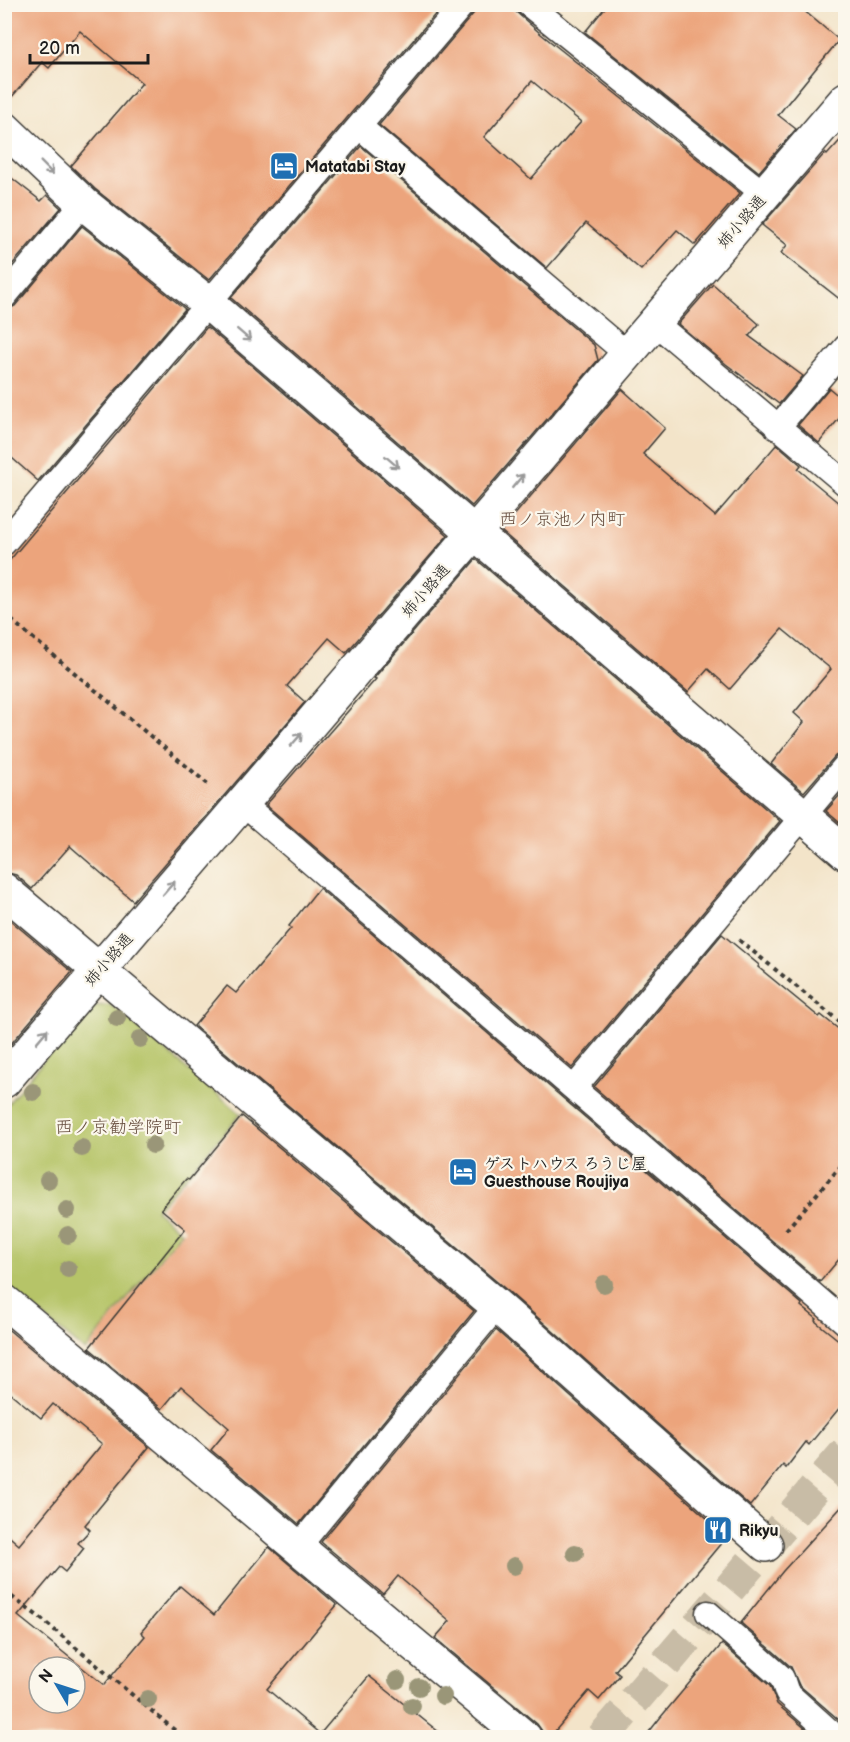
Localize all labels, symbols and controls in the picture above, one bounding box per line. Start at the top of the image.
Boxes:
scale bar [30,27,148,65]
text: 20 m [39,38,80,59]
hotel icon: Matatabi Stay [268,150,300,182]
place label: Matatabi Stay [305,158,406,177]
one-way arrow [40,161,55,175]
street label: 姉小路通 [714,192,770,252]
one-way arrow [236,328,252,341]
one-way arrow [384,455,400,468]
one-way arrow [512,473,525,489]
district label: 西ノ京池ノ内町 [499,509,625,530]
street label: 姉小路通 [398,561,454,621]
one-way arrow [289,733,303,748]
one-way arrow [162,880,175,896]
street label: 姉小路通 [81,930,137,990]
one-way arrow [35,1029,49,1044]
district label: 西ノ京勧学院町 [55,1117,181,1138]
place label: ゲストハウス ろうじ屋 Guesthouse Roujiya [484,1155,647,1192]
hotel icon: ゲストハウス ろうじ屋 Guesthouse Roujiya [447,1156,479,1188]
restaurant icon: Rikyu [702,1514,734,1546]
place label: Rikyu [739,1522,779,1541]
north arrow [27,1655,87,1715]
text: N [35,1666,58,1687]

